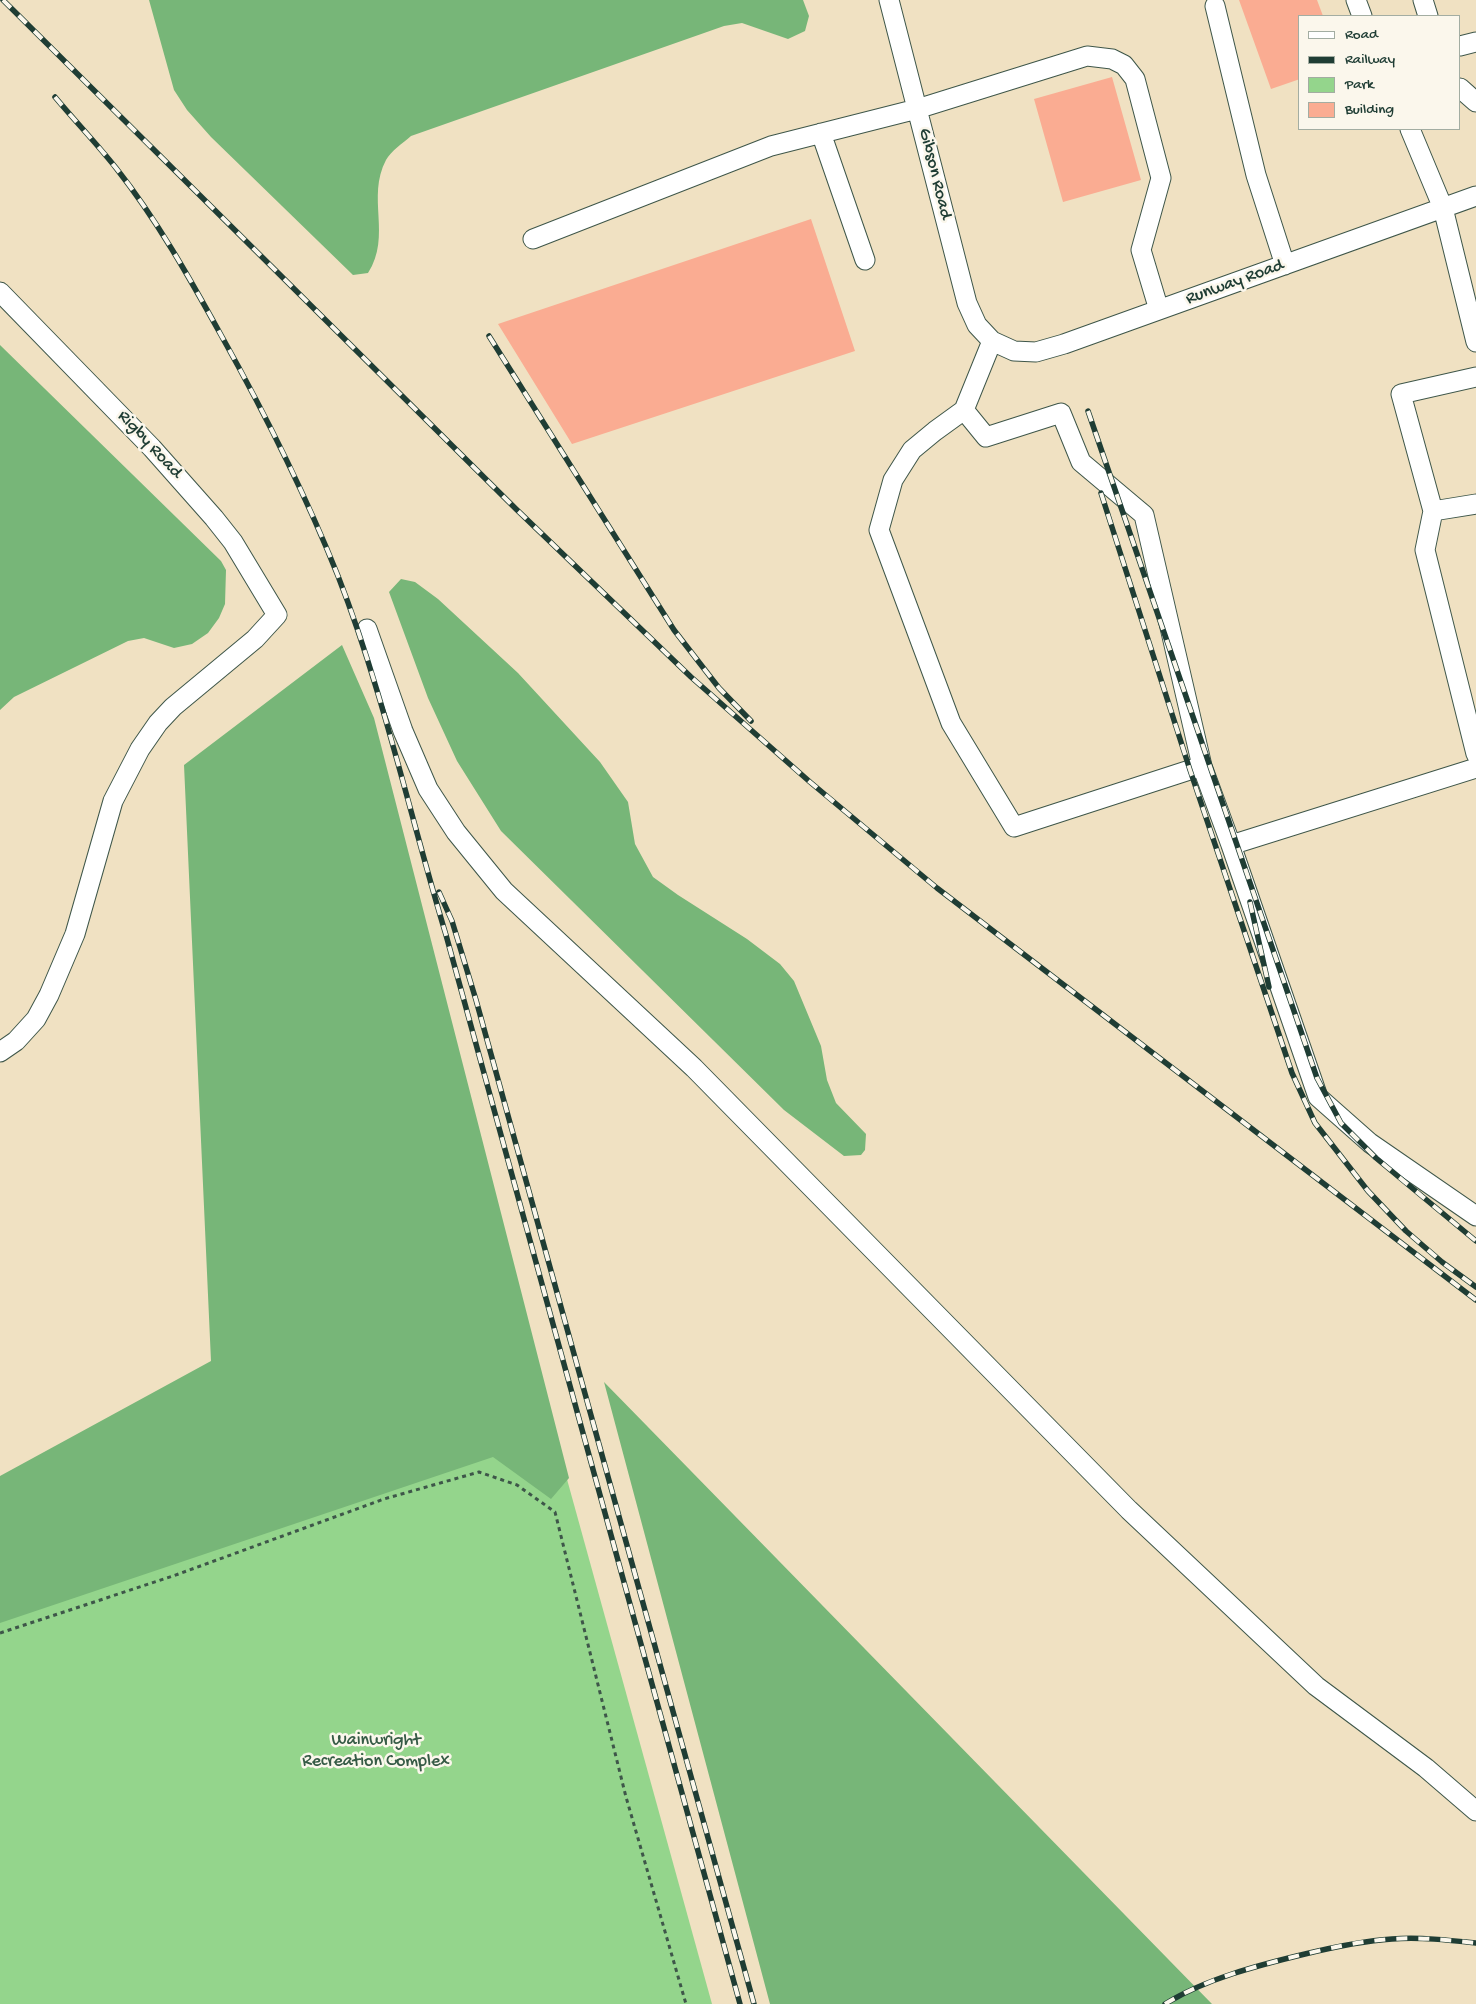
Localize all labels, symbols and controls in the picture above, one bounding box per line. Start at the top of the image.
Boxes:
legend [1298,15,1461,130]
text: Road [1345,26,1378,44]
text: Railway [1345,51,1395,69]
text: Park [1345,76,1374,94]
text: Building [1345,101,1394,119]
street label: Gibson Road [912,126,956,222]
street label: Runway Road [1183,255,1287,311]
street label: Rigby Road [112,406,186,484]
park label: Wainwright Recreation Complex [302,1730,450,1772]

